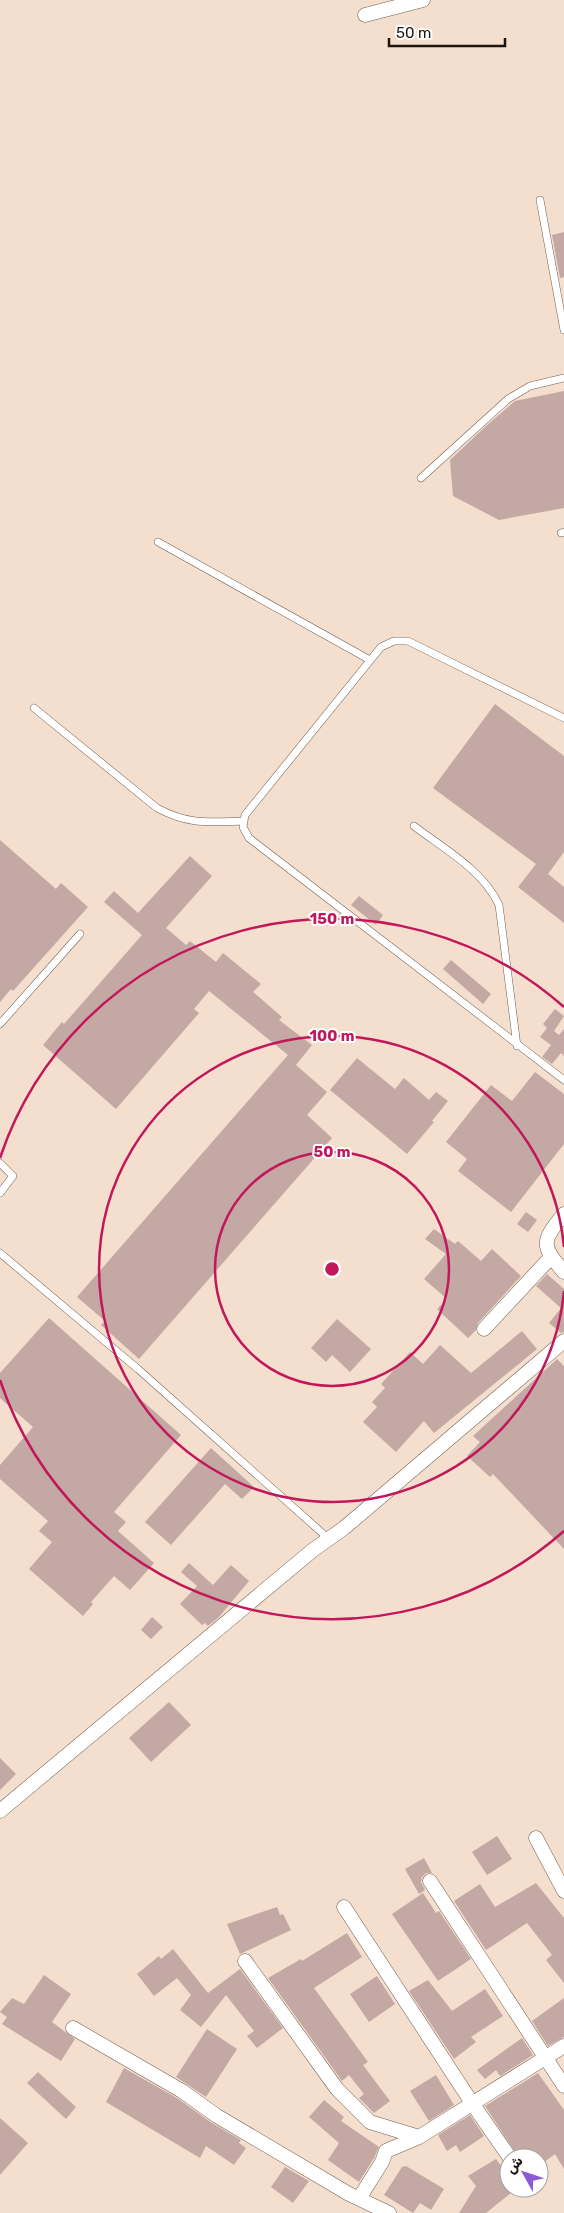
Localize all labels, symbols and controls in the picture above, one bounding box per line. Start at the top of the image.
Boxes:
scale bar [389,15,505,47]
text: 50 m [396,24,431,42]
text: 150 m [310,910,354,928]
text: 100 m [310,1027,354,1045]
text: 50 m [314,1143,350,1161]
centre of rings [323,1260,341,1278]
north arrow [499,2148,549,2198]
text: ش [502,2153,527,2177]

